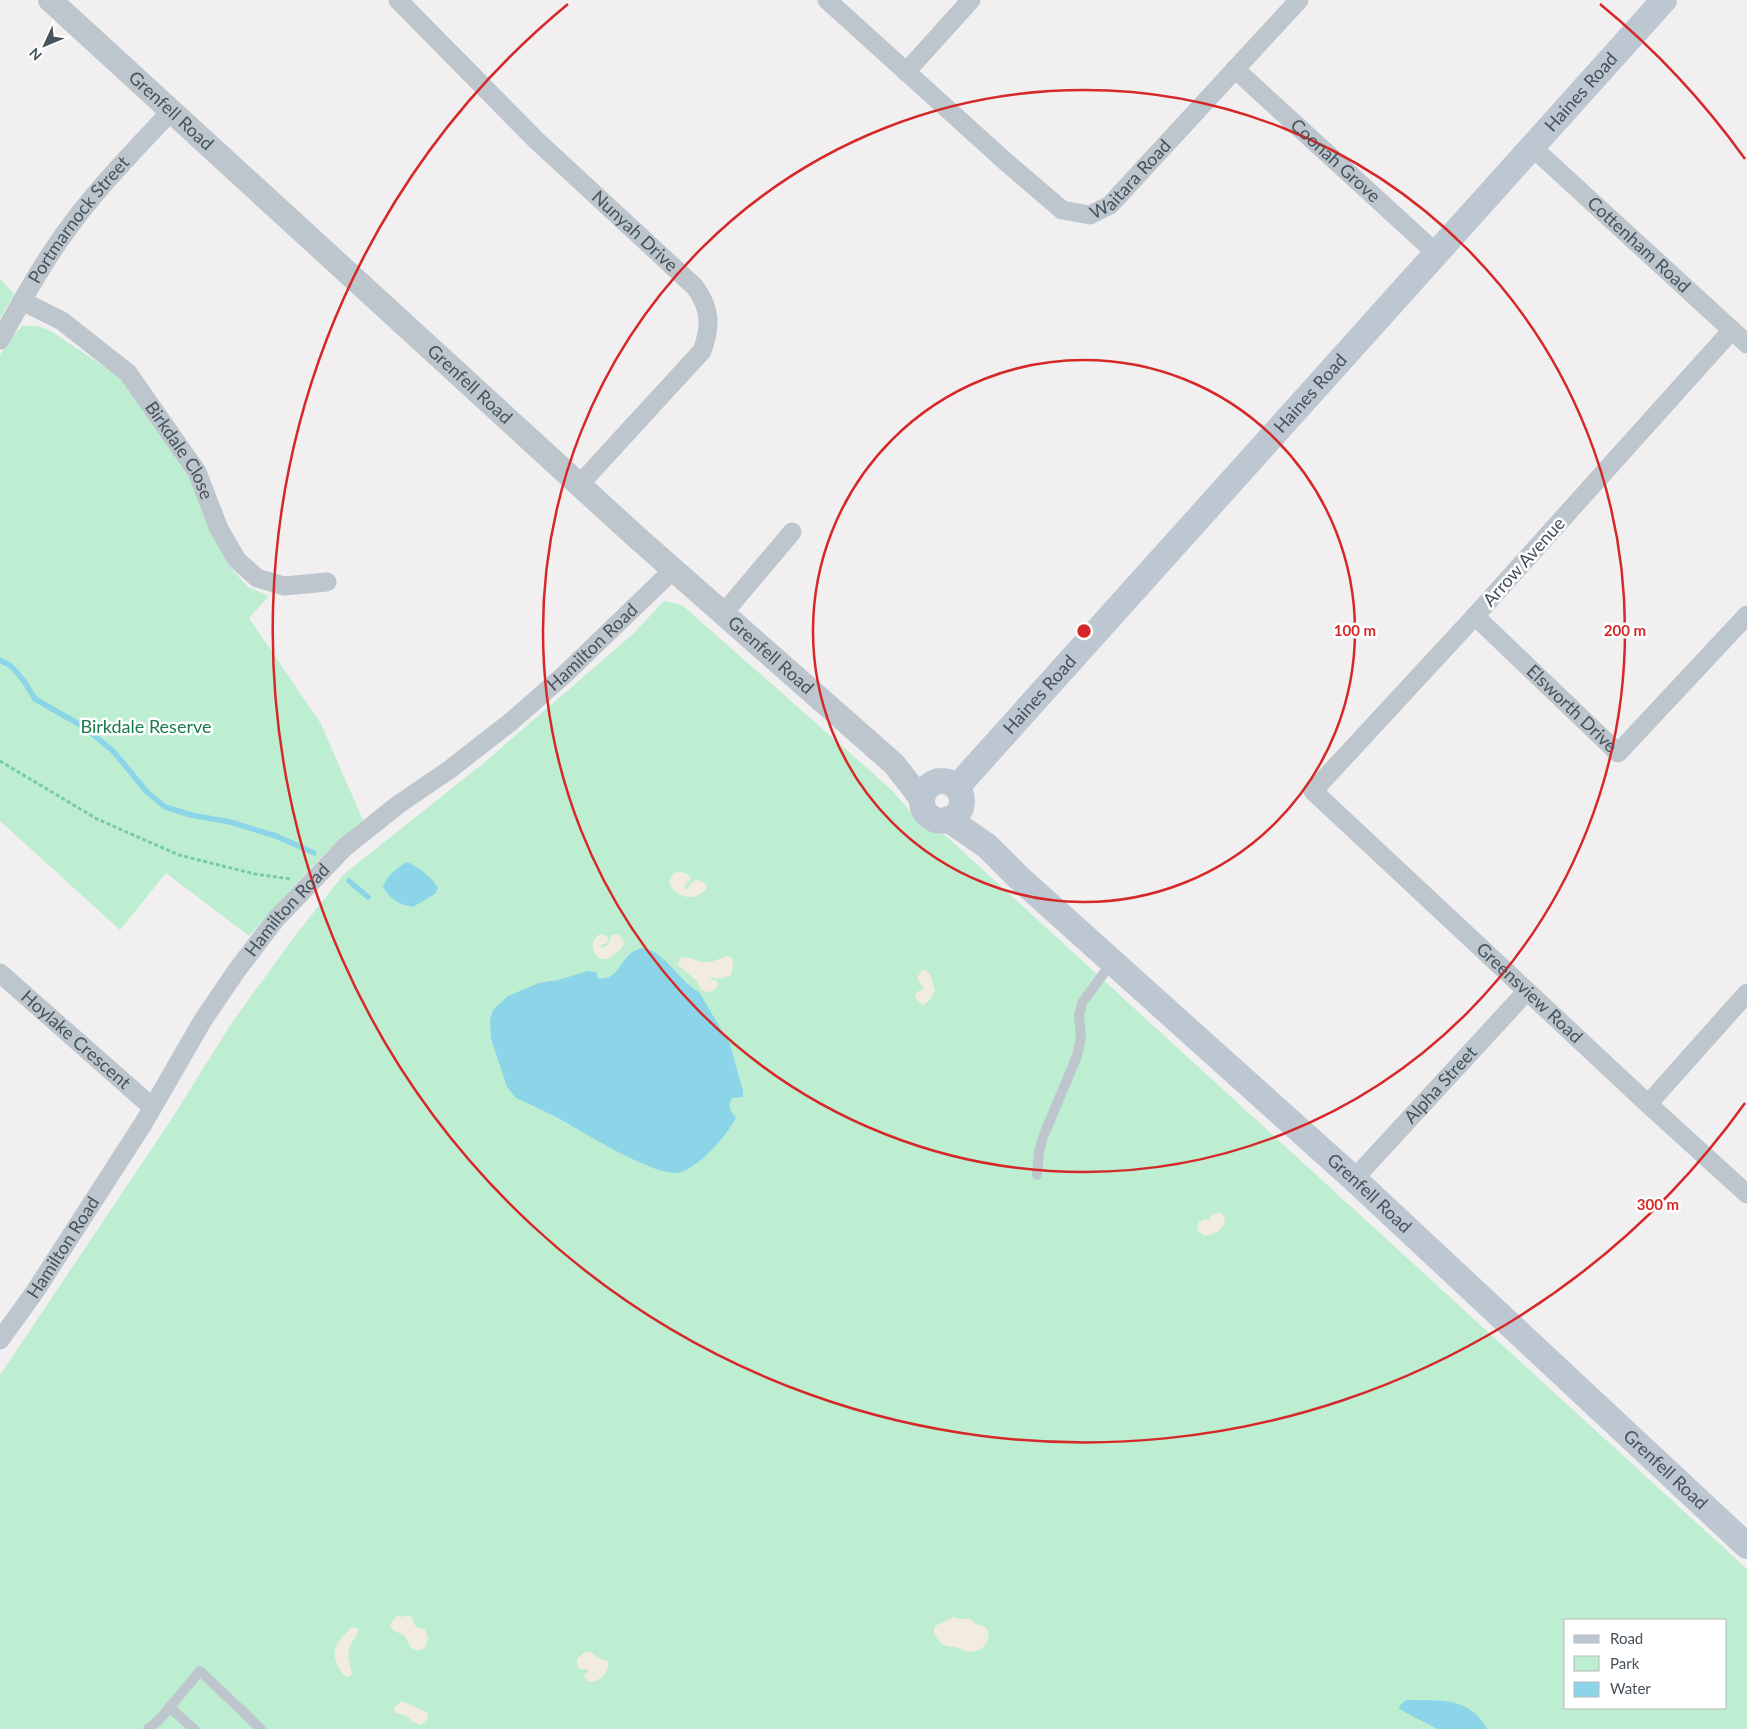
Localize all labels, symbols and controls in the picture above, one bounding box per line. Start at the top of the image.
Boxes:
north arrow [20,20,70,70]
text: N [25,45,45,64]
street label: Haines Road [1539,47,1622,136]
street label: Grenfell Road [125,66,219,154]
street label: Coonah Grove [1287,114,1385,207]
street label: Waitara Road [1086,134,1175,223]
street label: Portmarnock Street [23,151,134,287]
street label: Nunyah Drive [588,185,683,276]
street label: Cottenham Road [1583,191,1695,297]
street label: Grenfell Road [423,339,517,428]
street label: Haines Road [1269,349,1351,437]
street label: Birkdale Close [141,397,219,502]
street label: Arrow Avenue [1478,512,1569,610]
street label: Hamilton Road [542,598,642,695]
street label: Grenfell Road [724,611,819,698]
text: 100 m [1334,621,1376,639]
text: 200 m [1604,621,1646,639]
centre of rings [1075,622,1093,640]
street label: Haines Road [998,650,1080,738]
street label: Elsworth Drive [1523,659,1622,756]
park label: Birkdale Reserve [81,715,211,737]
street label: Hamilton Road [240,858,334,960]
street label: Greensview Road [1472,937,1588,1047]
street label: Hoylake Crescent [17,985,136,1093]
street label: Alpha Street [1399,1040,1481,1127]
street label: Grenfell Road [1323,1148,1417,1237]
street label: Hamilton Road [21,1192,103,1302]
text: 300 m [1637,1195,1679,1213]
street label: Grenfell Road [1619,1424,1713,1514]
legend [1564,1619,1727,1709]
text: Road [1610,1629,1643,1647]
text: Park [1610,1654,1640,1672]
text: Water [1610,1679,1651,1697]

